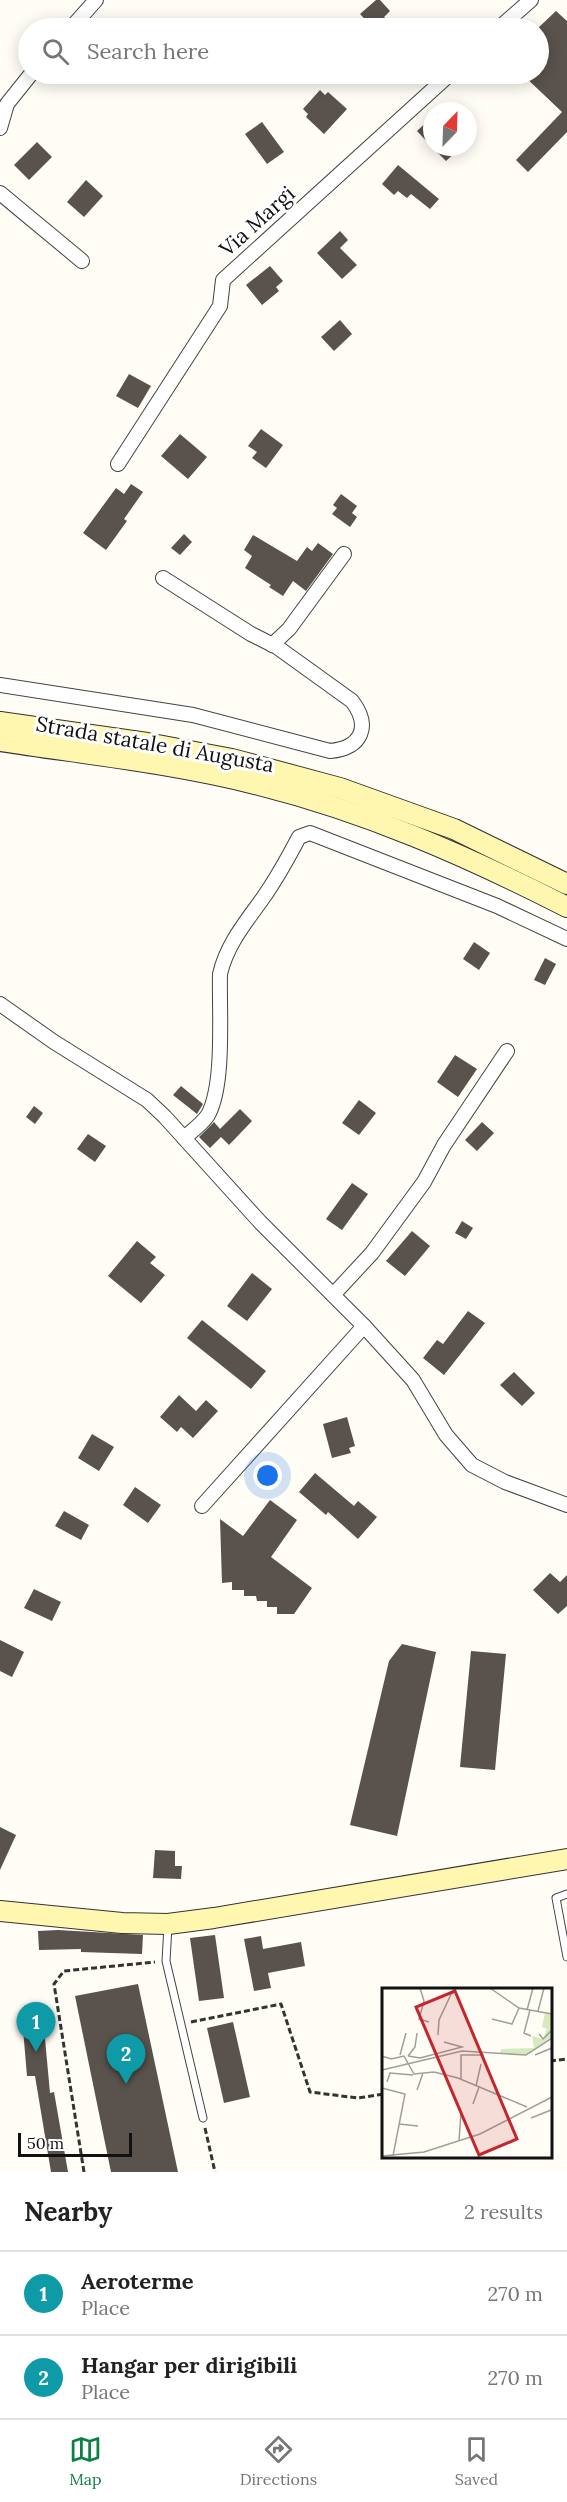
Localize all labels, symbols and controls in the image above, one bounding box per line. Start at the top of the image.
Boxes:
search box [18,18,549,84]
icon: search [39,35,72,68]
text: Search here [87,37,209,65]
north arrow [423,102,477,156]
street label: Via Margi [213,180,301,263]
street label: Strada statale di Augusta [34,710,276,778]
your location [253,1461,282,1490]
inset map [382,1988,552,2157]
pin: 1 [16,2002,56,2052]
pin: 2 [106,2034,146,2084]
scale bar [18,2130,132,2158]
text: 50 m [27,2133,64,2153]
text: Nearby [24,2195,112,2228]
text: 2 results [464,2199,543,2224]
text: Aeroterme [81,2267,194,2295]
text: 1 [39,2281,48,2306]
text: 270 m [487,2281,543,2306]
text: Place [81,2295,130,2320]
text: Hangar per dirigibili [81,2351,297,2379]
text: 2 [38,2365,49,2390]
text: 270 m [487,2365,543,2390]
text: Place [81,2379,130,2404]
tab: Map [69,2433,102,2489]
tab: Directions [240,2433,317,2489]
tab: Saved [455,2433,498,2489]

